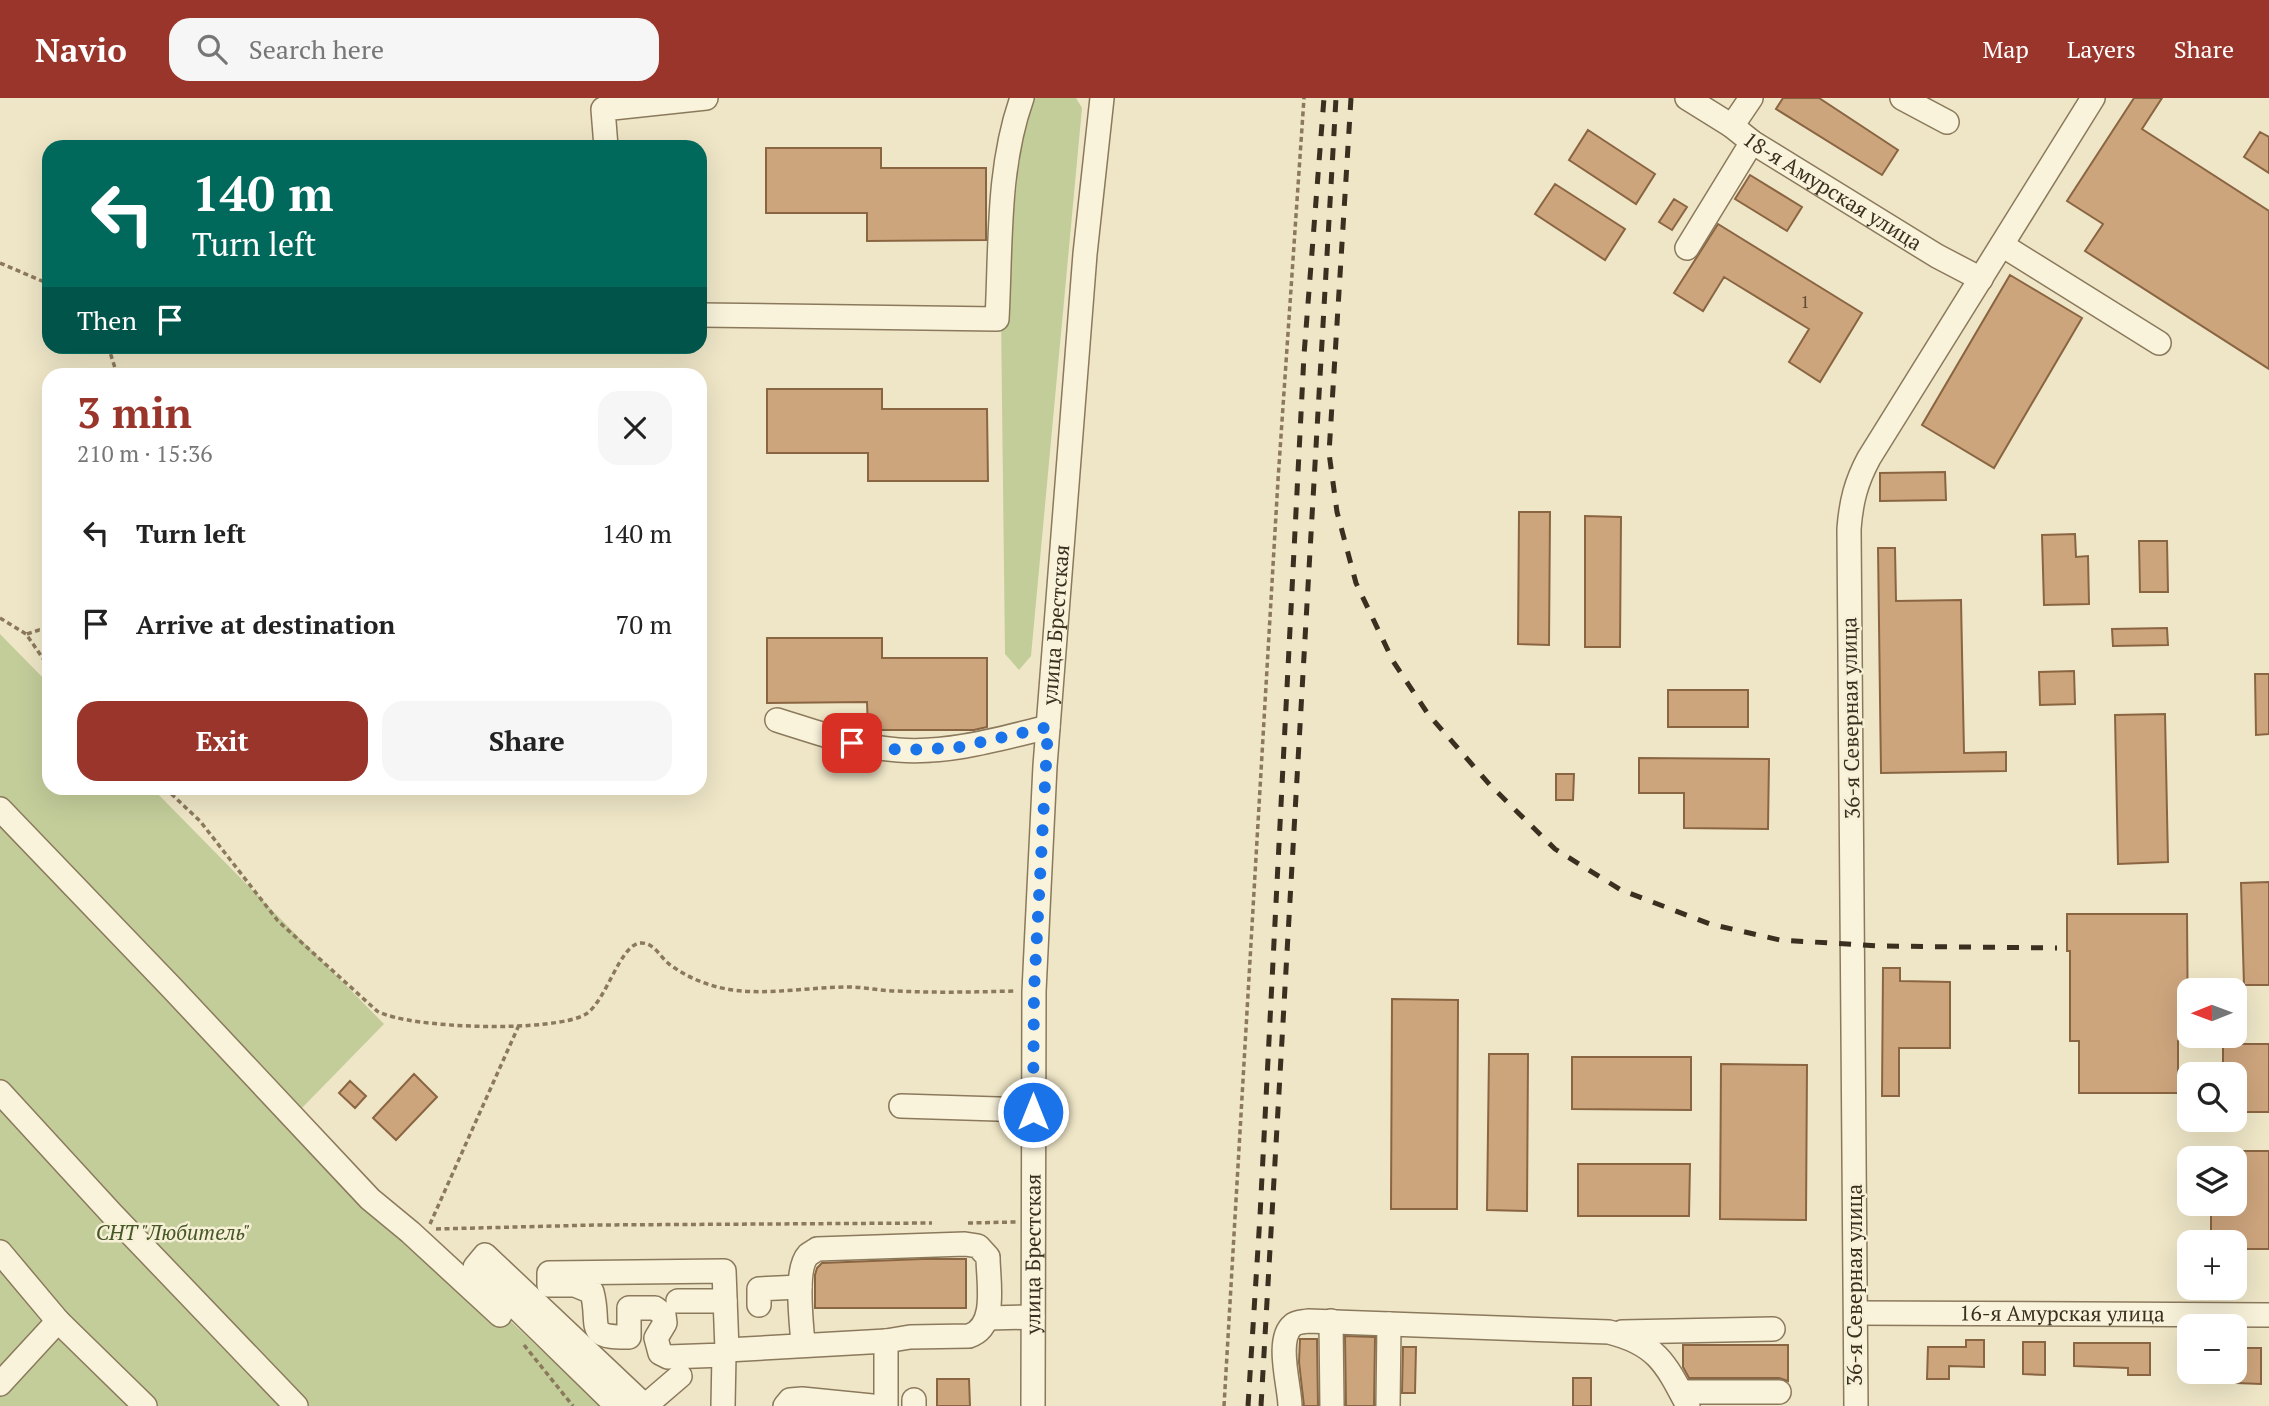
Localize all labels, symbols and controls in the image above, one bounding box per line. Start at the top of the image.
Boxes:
search box [169,18,659,81]
text: Navio [35,28,127,71]
icon: search [193,30,231,68]
text: Search here [249,32,384,66]
text: Map [1982,33,2029,65]
text: Layers [2067,33,2136,65]
text: Share [2174,33,2234,65]
street label: 18-я Амурская улица [1737,125,1928,257]
text: 140 m [192,160,334,225]
icon: left [77,168,168,259]
text: Turn left [192,223,316,265]
house number: 1 [1800,289,1810,313]
icon: arrive [151,301,189,339]
text: Then [77,303,137,337]
text: 3 min [77,384,192,440]
button: close [598,391,672,465]
text: 210 m · 15:36 [77,438,212,469]
icon: left [77,514,115,552]
text: Turn left [136,516,246,550]
text: 140 m [602,516,672,550]
street label: улица Брестская [1035,543,1075,707]
icon: arrive [77,605,115,643]
text: Arrive at destination [136,607,395,641]
text: 70 m [616,607,672,641]
street label: 36-я Северная улица [1834,616,1866,819]
button: Exit [77,701,368,781]
button: Share [382,701,672,781]
pin [822,713,882,773]
icon: arrive [833,724,871,762]
north arrow [2177,978,2247,1048]
map controls [2177,978,2247,1384]
button: search [2177,1062,2247,1132]
position arrow [996,1075,1070,1149]
button: layers [2177,1146,2247,1216]
street label: улица Брестская [1018,1174,1047,1335]
street label: 36-я Северная улица [1840,1183,1868,1386]
park label: СНТ "Любитель" [96,1218,250,1246]
button: + [2177,1230,2247,1300]
street label: 16-я Амурская улица [1959,1299,2165,1327]
button: − [2177,1314,2247,1384]

